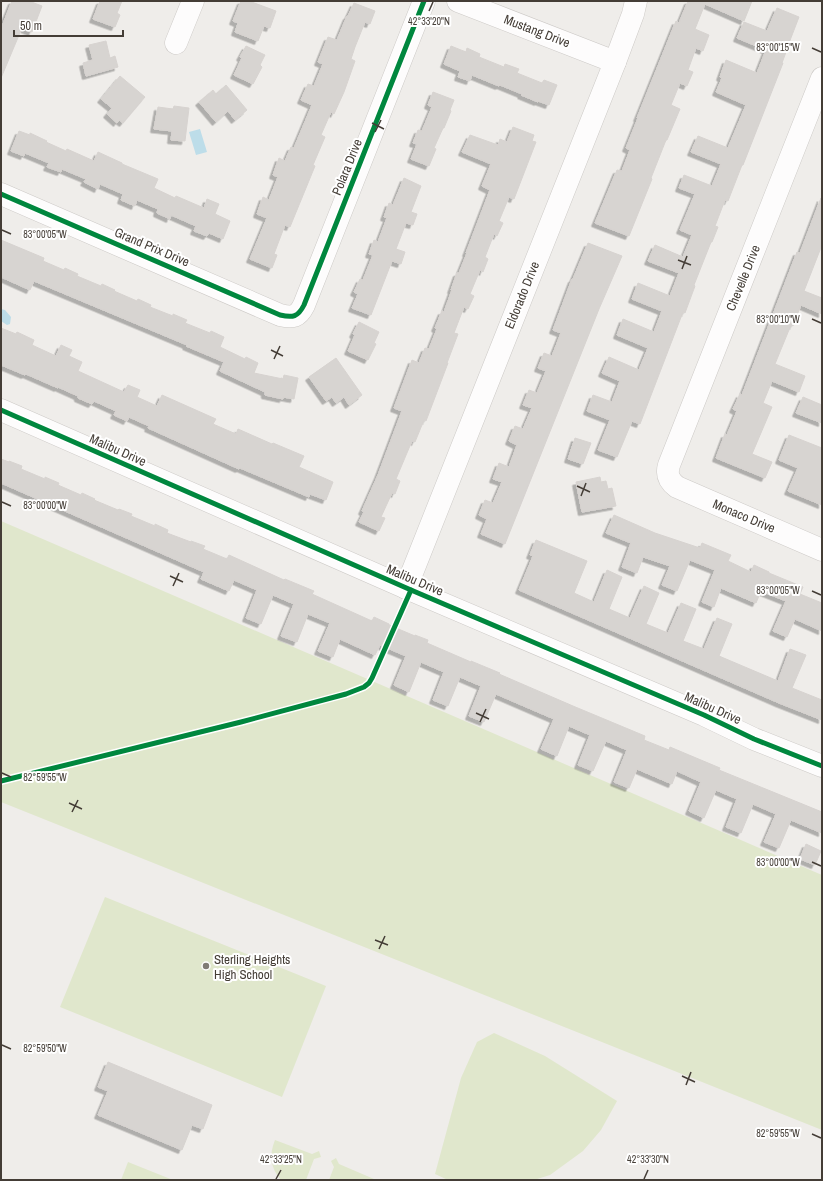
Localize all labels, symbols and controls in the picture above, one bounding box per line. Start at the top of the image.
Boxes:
street label: Mustang Drive [502,11,572,51]
scale bar [14,12,123,38]
text: 42°33'20"N [408,15,450,28]
text: 50 m [20,18,42,34]
text: 83°00'15"W [756,41,800,54]
street label: Polara Drive [328,136,366,198]
street label: Grand Prix Drive [112,224,192,270]
text: 83°00'05"W [23,228,67,241]
street label: Chevelle Drive [722,242,764,314]
street label: Eldorado Drive [501,259,543,331]
text: 83°00'10"W [756,313,800,326]
street label: Malibu Drive [87,430,149,470]
street label: Monaco Drive [710,495,778,537]
text: 83°00'00"W [23,499,67,512]
street label: Malibu Drive [384,560,446,600]
text: 83°00'05"W [756,584,800,597]
street label: Malibu Drive [682,688,744,728]
text: 82°59'55"W [23,771,67,784]
text: 83°00'00"W [756,856,800,869]
place label: Sterling Heights High School [214,951,290,983]
marker: Sterling Heights High School [201,961,211,971]
text: 82°59'50"W [23,1042,67,1055]
text: 82°59'55"W [756,1127,800,1140]
text: 42°33'25"N [260,1153,302,1166]
text: 42°33'30"N [627,1153,669,1166]

